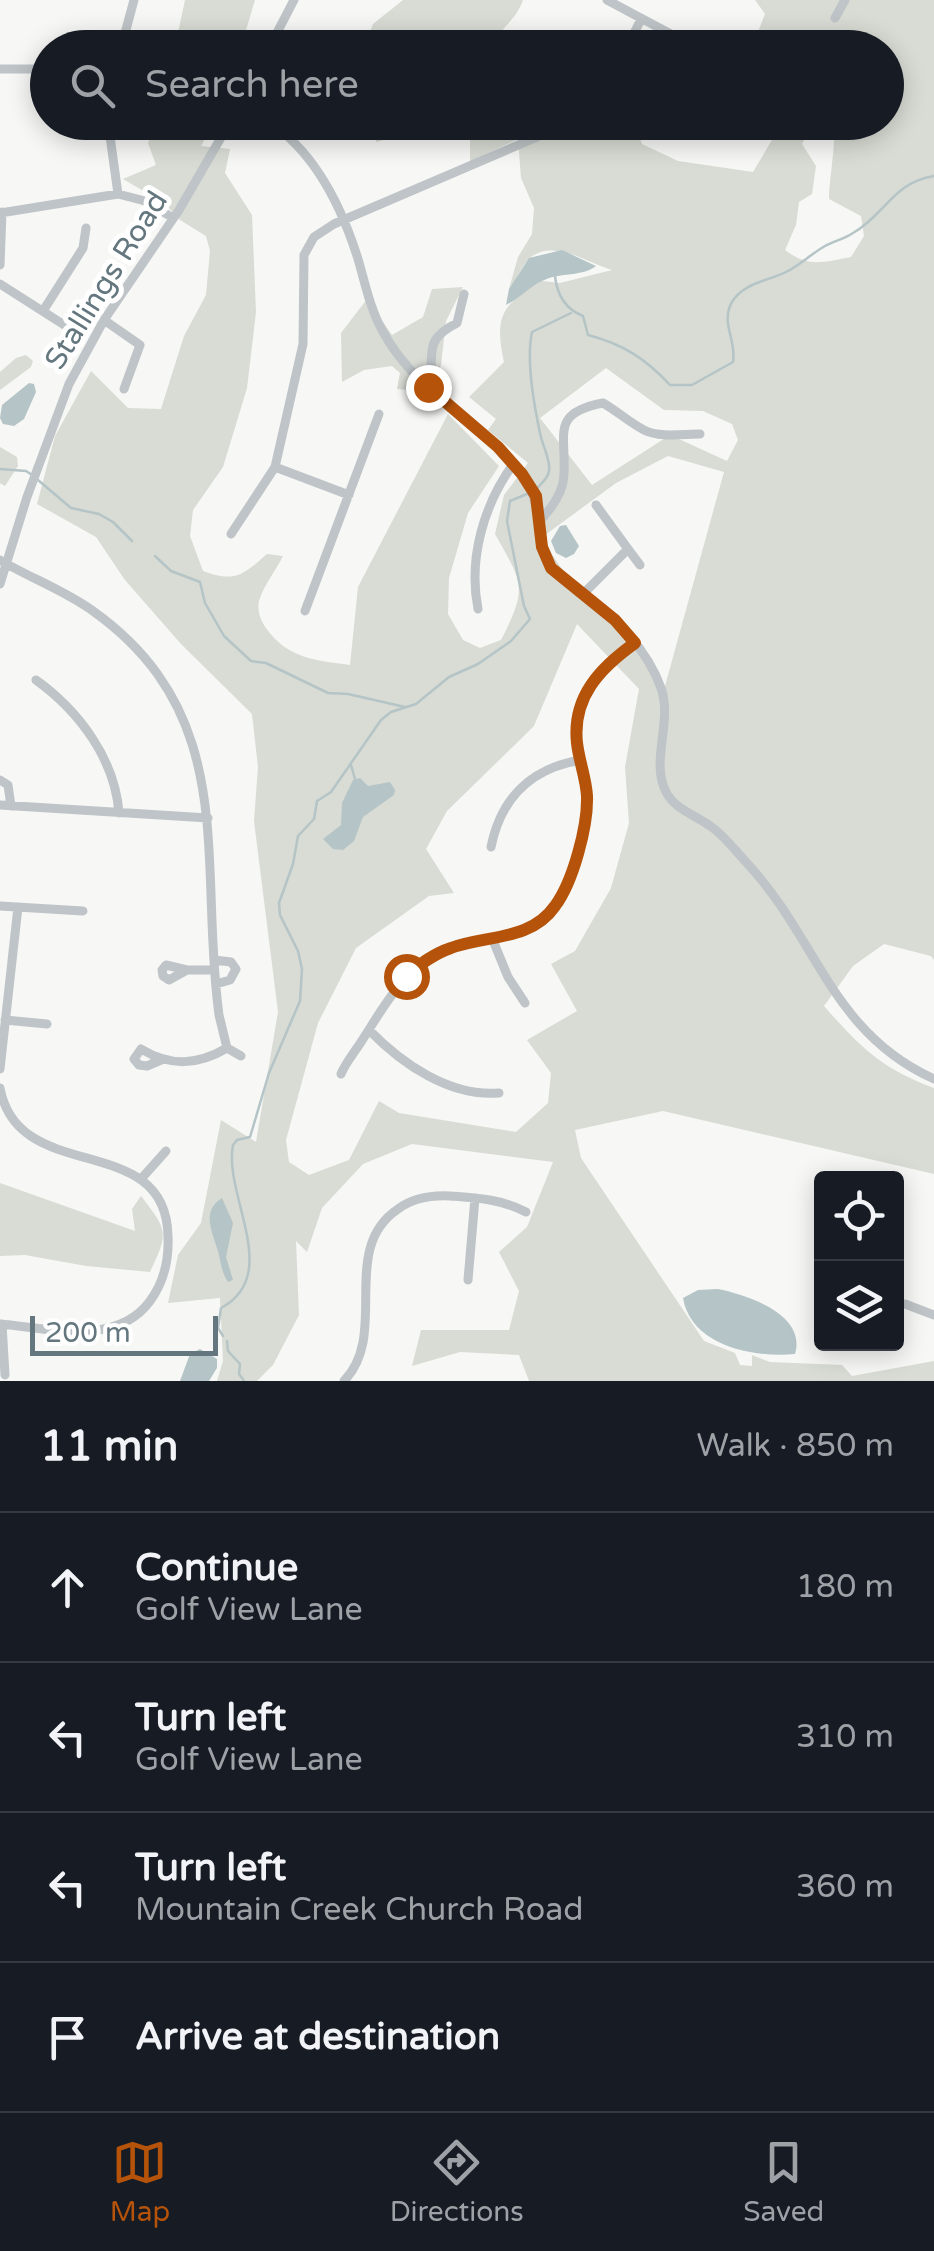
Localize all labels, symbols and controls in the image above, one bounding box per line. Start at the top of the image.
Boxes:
search box [30,30,904,140]
icon: search [65,58,120,113]
text: Search here [145,62,359,108]
street label: Stallings Road [37,184,176,376]
route end [406,365,452,411]
route start [384,954,430,1000]
map controls [814,1171,904,1351]
button: locate [814,1171,904,1261]
button: layers [814,1261,904,1351]
scale bar [30,1311,218,1356]
text: 200 m [45,1316,131,1350]
text: 11 min [40,1421,178,1472]
text: Walk · 850 m [697,1427,894,1465]
text: Continue [135,1545,298,1591]
icon: ahead [40,1560,95,1615]
text: 180 m [796,1568,894,1606]
text: Golf View Lane [135,1591,363,1629]
text: Turn left [135,1695,286,1741]
icon: left [40,1710,95,1765]
text: 310 m [796,1718,894,1756]
text: Golf View Lane [135,1741,363,1779]
text: Turn left [135,1845,286,1891]
icon: left [40,1860,95,1915]
text: 360 m [796,1868,894,1906]
text: Mountain Creek Church Road [135,1891,583,1929]
icon: arrive [40,2010,95,2065]
text: Arrive at destination [135,2014,500,2060]
tab: Map [110,2135,170,2229]
tab: Directions [390,2135,524,2229]
tab: Saved [743,2135,824,2229]

